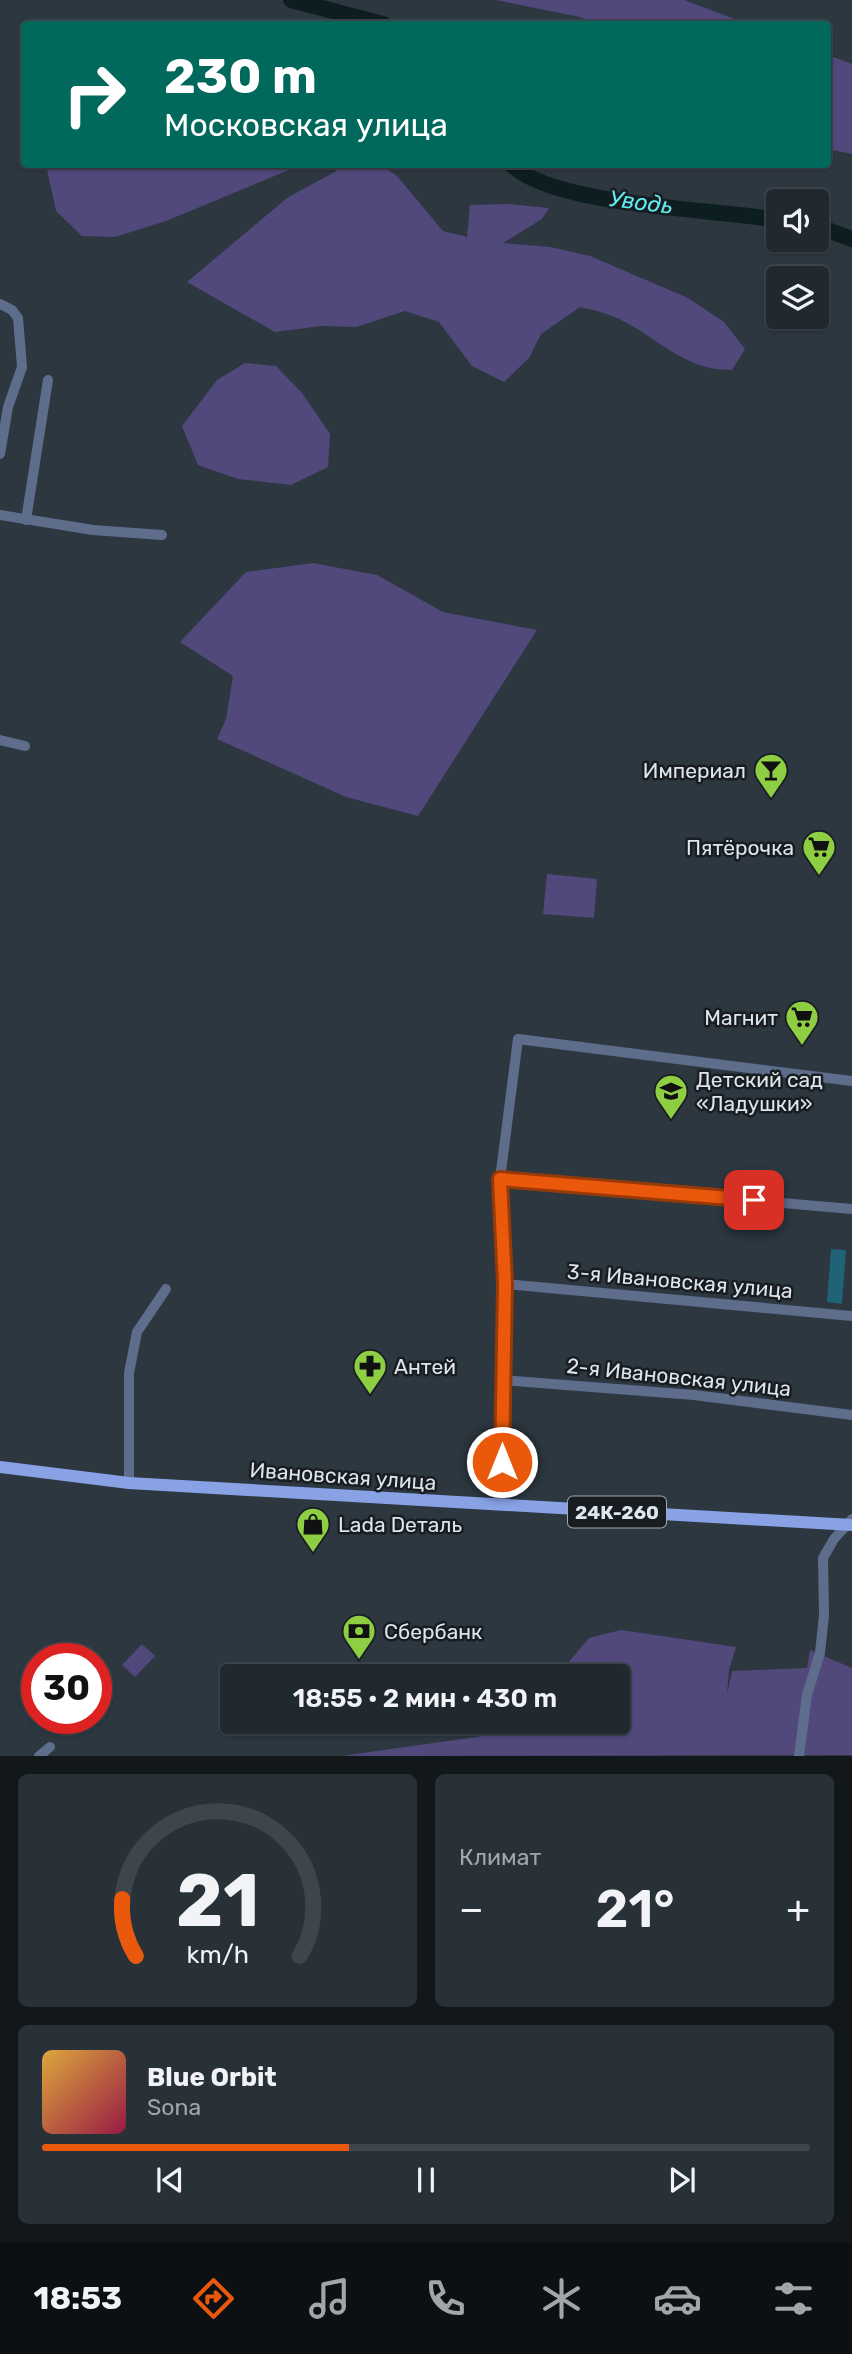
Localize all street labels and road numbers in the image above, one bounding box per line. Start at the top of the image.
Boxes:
street label: 3-я Ивановская улица [566,1259,794,1303]
street label: 2-я Ивановская улица [566,1353,792,1401]
street label: Ивановская улица [249,1457,437,1495]
road number: 24К-260 [568,1496,666,1528]

